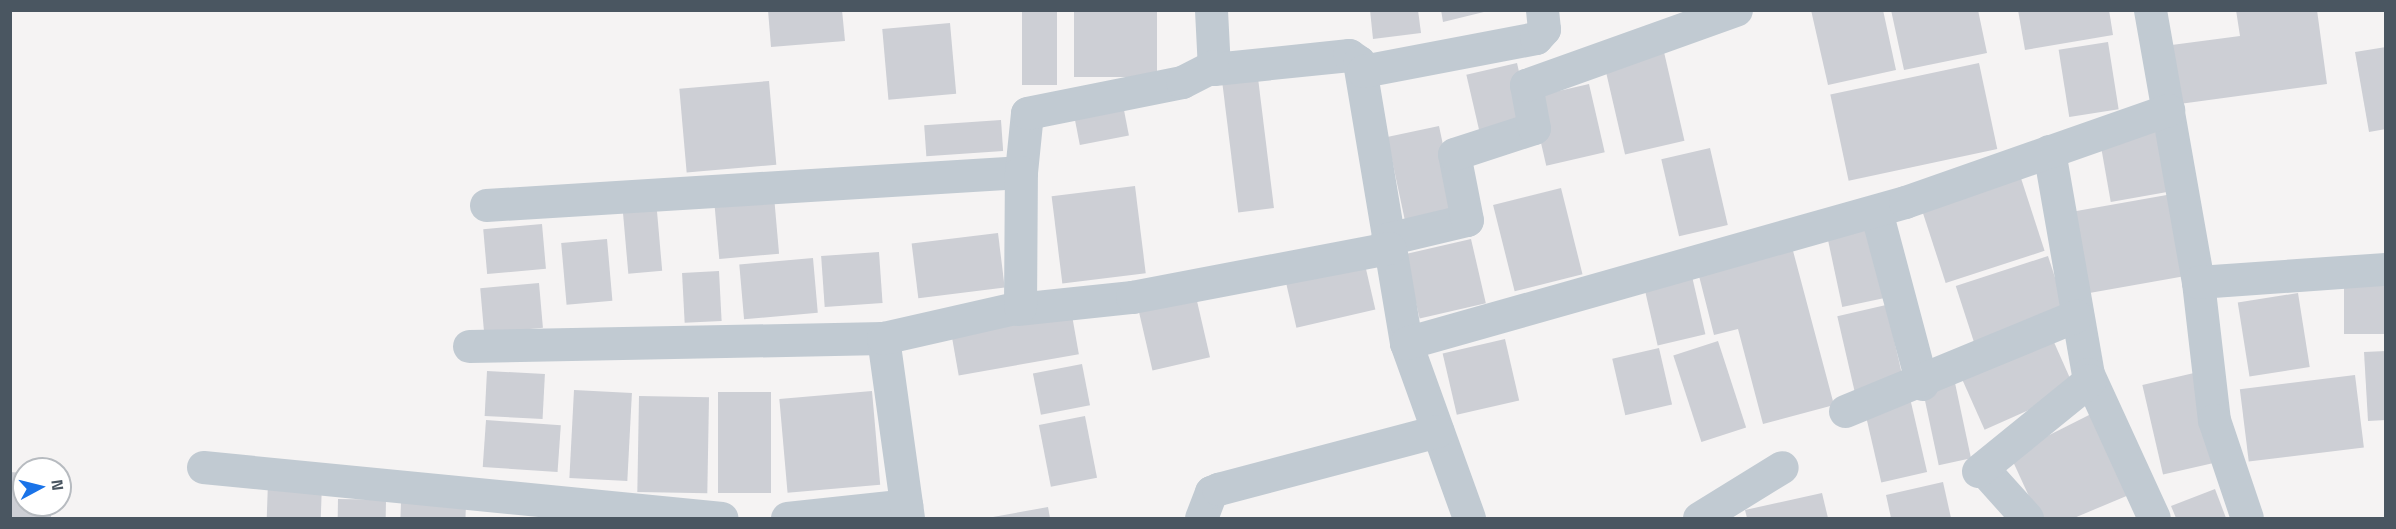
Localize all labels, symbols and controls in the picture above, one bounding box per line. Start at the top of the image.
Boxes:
north arrow [12,457,72,517]
text: N [45,478,70,492]

